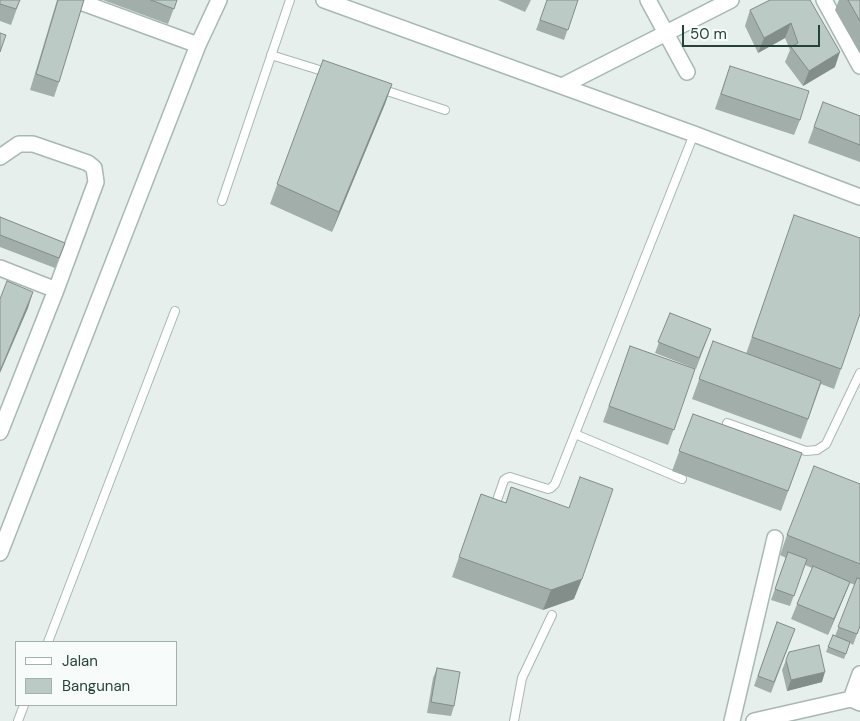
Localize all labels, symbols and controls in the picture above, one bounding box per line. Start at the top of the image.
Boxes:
scale bar [685,15,822,47]
text: 50 m [690,24,727,44]
legend [15,641,178,706]
text: Jalan [62,651,98,671]
text: Bangunan [62,676,130,696]

